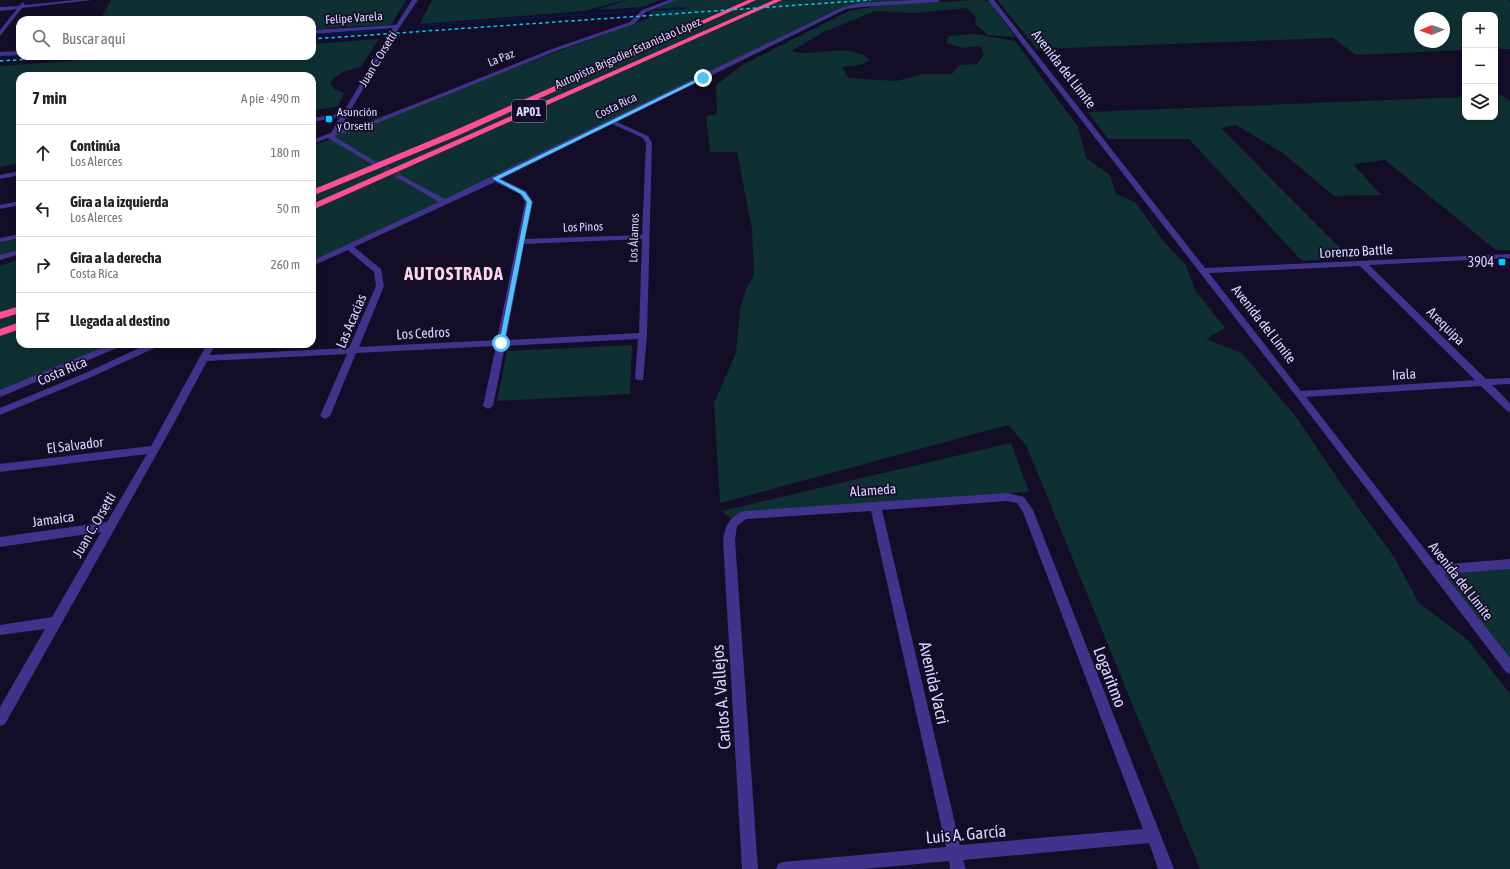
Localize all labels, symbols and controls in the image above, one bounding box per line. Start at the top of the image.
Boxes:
street label: Felipe Varela [325,9,383,27]
north arrow [1414,12,1450,48]
map controls [1462,12,1498,120]
button: + [1462,12,1498,48]
street label: Autopista Brigadier Estanislao López [553,14,704,92]
search box [16,16,316,60]
icon: search [30,27,52,49]
street label: Avenida del Límite [1029,27,1099,111]
street label: Juan C. Orsetti [356,29,400,89]
text: Buscar aquí [62,30,125,47]
street label: La Paz [486,46,517,70]
button: − [1462,48,1498,84]
route end [694,69,712,87]
button: layers [1462,84,1498,120]
text: 7 min [32,88,67,108]
street label: Costa Rica [593,90,639,122]
text: A pie · 490 m [241,91,300,106]
road number: AP01 [512,100,546,122]
place label: Asunción y Orsetti [337,105,377,133]
marker: Asunción y Orsetti [324,114,334,124]
text: Continúa [70,137,120,154]
icon: ahead [32,142,54,164]
text: 180 m [271,145,300,160]
text: Los Alerces [70,154,122,169]
text: Gira a la izquierda [70,193,168,210]
icon: left [32,198,54,220]
text: 50 m [277,201,300,216]
text: Los Alerces [70,210,122,225]
street label: Los Álamos [626,213,642,263]
street label: Los Pinos [563,219,603,235]
street label: Lorenzo Battle [1319,241,1393,261]
text: Gira a la derecha [70,249,161,266]
icon: right [32,254,54,276]
place label: 3904 [1468,254,1494,270]
text: 260 m [271,257,300,272]
marker: 3904 [1497,257,1507,267]
district label: AUTOSTRADA [403,263,504,284]
text: Costa Rica [70,266,118,281]
street label: Avenida del Límite [1229,282,1299,366]
street label: Las Acacias [332,292,370,350]
street label: Arequipa [1424,304,1468,348]
icon: arrive [32,310,54,332]
text: Llegada al destino [70,312,170,329]
street label: Los Cedros [396,324,450,342]
route start [492,334,510,352]
street label: Costa Rica [35,353,89,389]
street label: Irala [1392,365,1416,383]
street label: El Salvador [46,433,105,456]
street label: Alameda [849,480,897,500]
street label: Juan C. Orsetti [69,490,119,560]
street label: Jamaica [31,508,75,530]
street label: Avenida del Límite [1426,539,1496,623]
street label: Avenida Vacri [915,640,953,726]
street label: Carlos A. Vallejos [707,644,735,750]
street label: Logaritmo [1089,644,1131,710]
street label: Luis A. García [925,821,1007,847]

